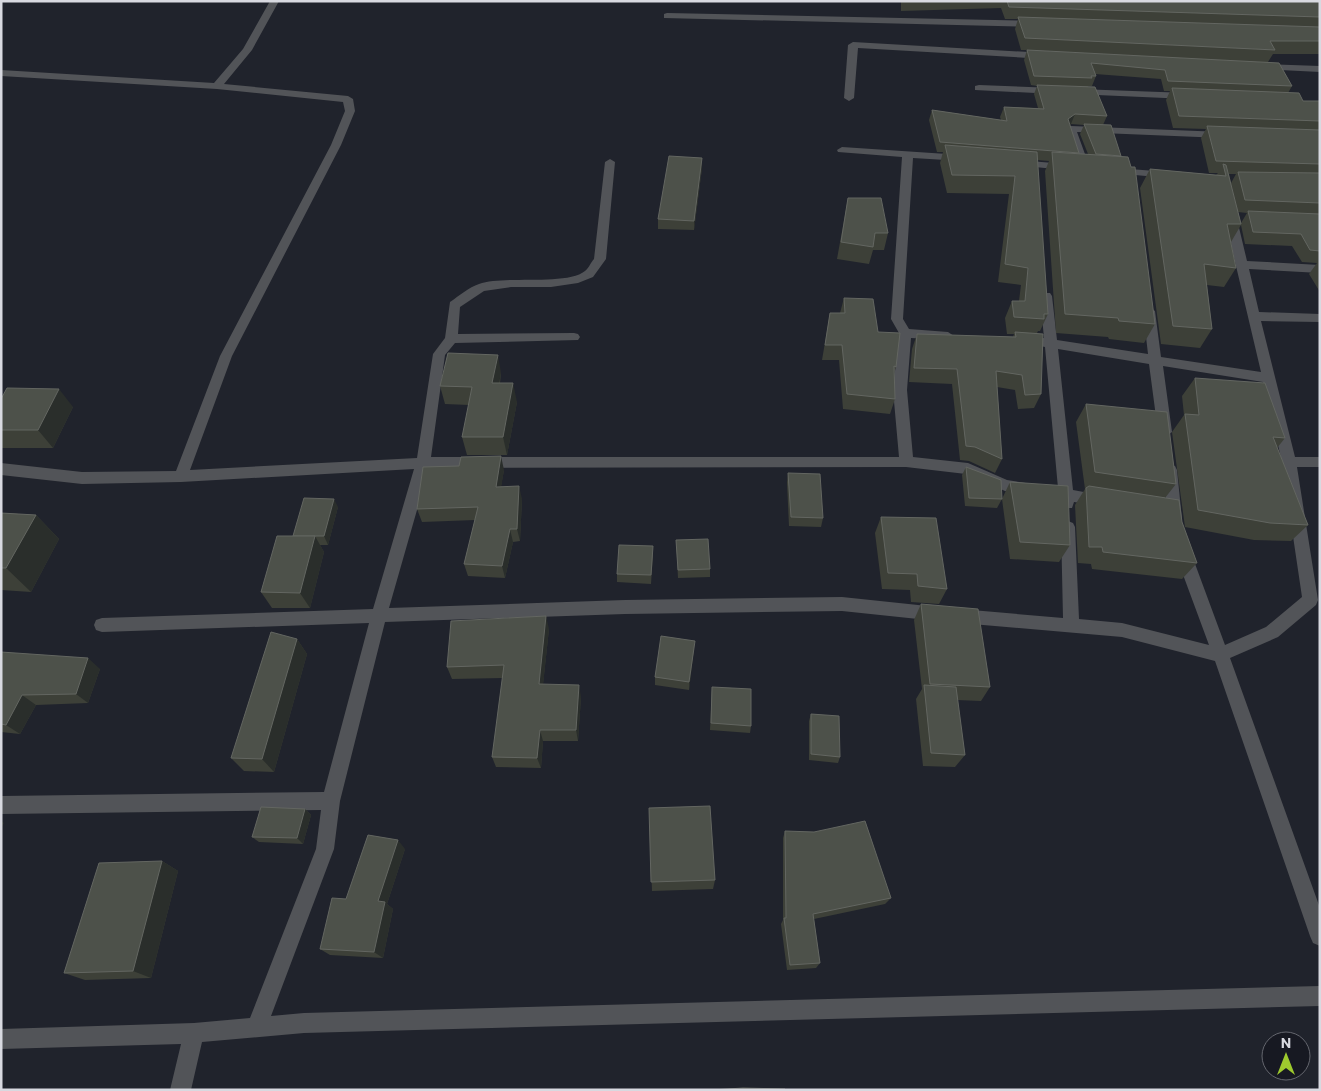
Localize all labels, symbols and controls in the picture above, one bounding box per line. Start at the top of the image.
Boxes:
north arrow [1261,1031,1311,1081]
text: N [1281,1034,1291,1051]

